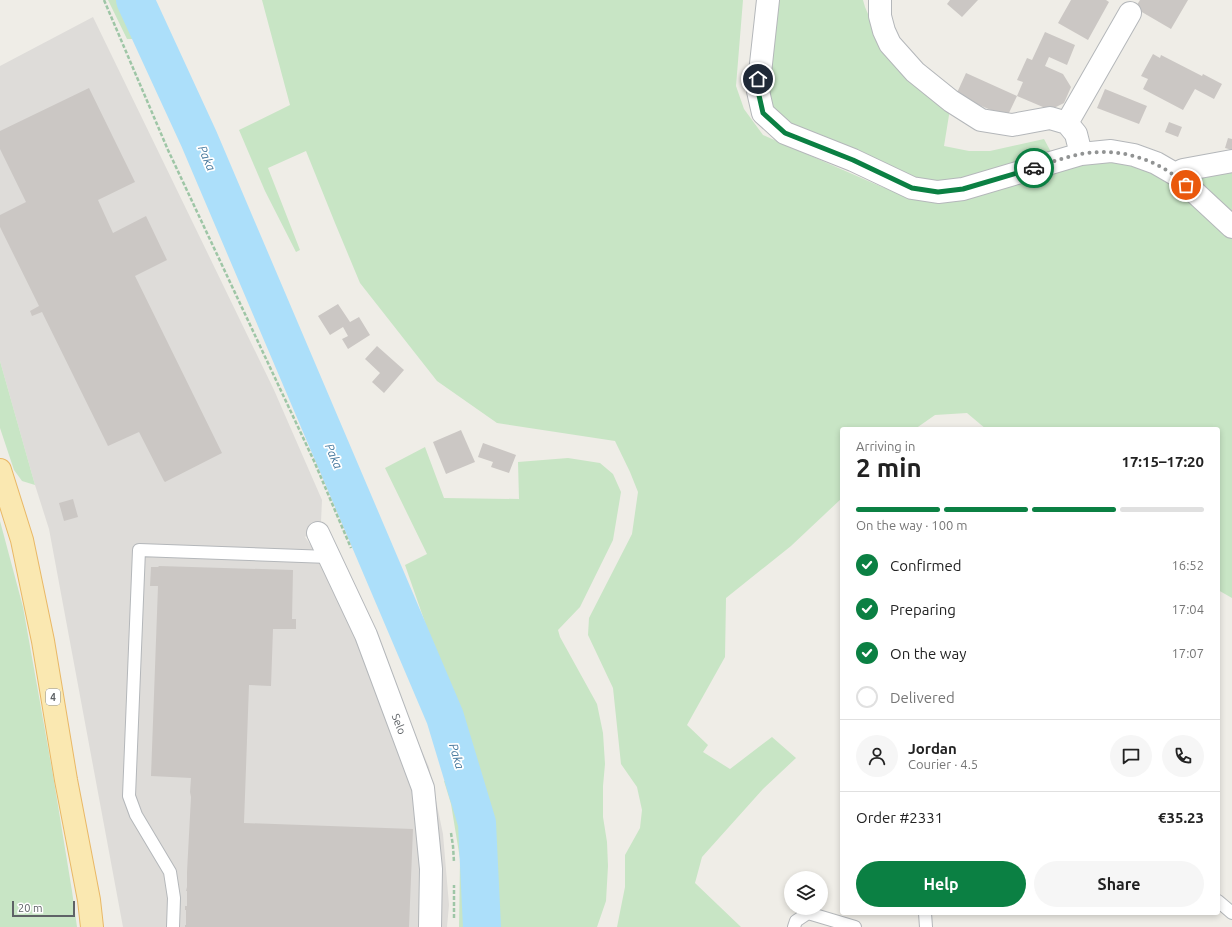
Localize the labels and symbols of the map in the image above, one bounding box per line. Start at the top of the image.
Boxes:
pin [741,62,775,96]
water label: Paka [196,144,218,173]
courier [1014,148,1054,188]
pin [1169,168,1203,202]
water label: Paka [323,442,345,471]
road number: 4 [46,689,60,705]
street label: Selo [390,712,408,736]
water label: Paka [447,742,467,771]
scale bar [12,899,75,918]

